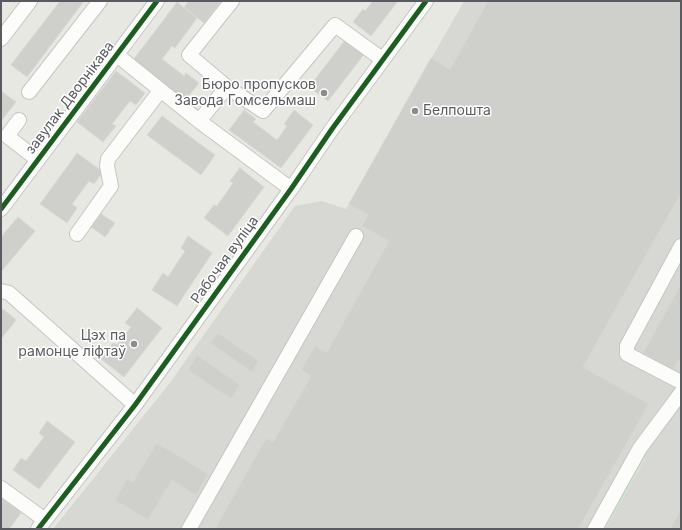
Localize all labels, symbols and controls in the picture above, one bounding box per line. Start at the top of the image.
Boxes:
street label: завулак Дворнікава [22,38,118,158]
place label: Бюро пропусков Завода Гомсельмаш [174,77,316,110]
marker: Бюро пропусков Завода Гомсельмаш [319,88,329,98]
place label: Белпошта [423,103,491,119]
marker: Белпошта [410,106,420,116]
street label: Рабочая вуліца [188,213,262,307]
place label: Цэх па рамонце ліфтаў [18,328,126,360]
marker: Цэх па рамонце ліфтаў [129,339,139,349]

